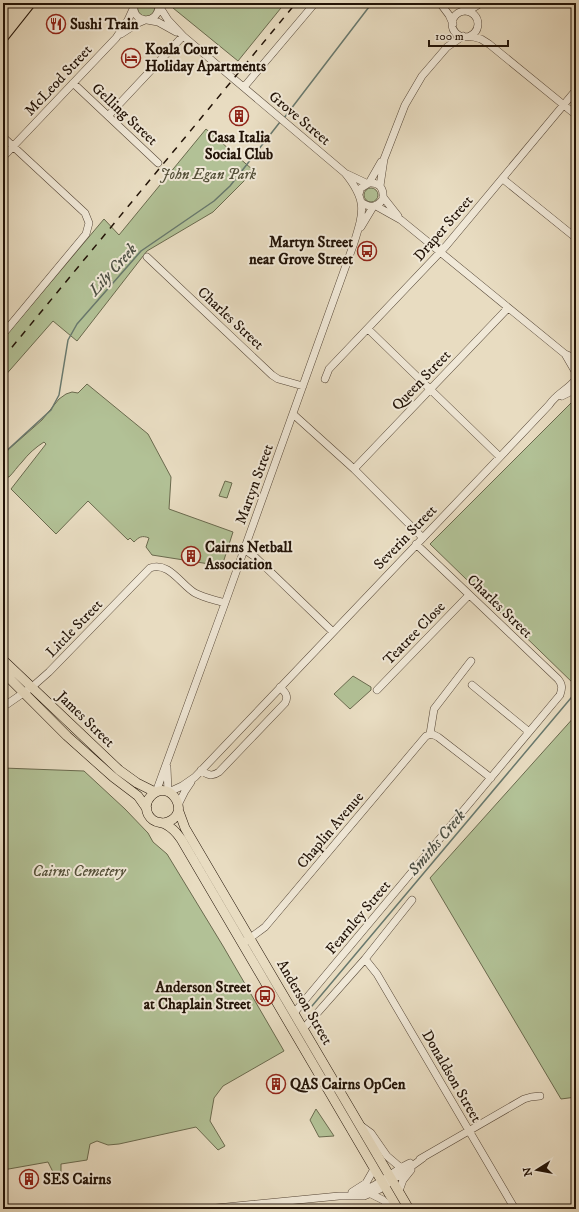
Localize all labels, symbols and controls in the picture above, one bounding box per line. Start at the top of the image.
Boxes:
restaurant icon: Sushi Train [45,13,67,35]
place label: Sushi Train [70,15,139,34]
scale bar [429,22,508,48]
text: 100 m [435,29,464,44]
place label: Koala Court Holiday Apartments [145,40,266,76]
street label: McLeod Street [21,41,96,120]
hotel icon: Koala Court Holiday Apartments [120,47,142,69]
street label: Gelling Street [88,79,162,150]
street label: Grove Street [265,87,335,150]
building icon: Casa Italia Social Club [228,105,250,127]
place label: Casa Italia Social Club [205,128,273,164]
park label: John Egan Park [160,165,257,184]
street label: Draper Street [410,191,477,265]
place label: Martyn Street near Grove Street [249,233,353,269]
water label: Lily Creek [84,239,141,300]
bus stop icon: Martyn Street near Grove Street [356,240,378,262]
street label: Charles Street [193,283,268,354]
street label: Queen Street [388,346,455,415]
street label: Martyn Street [231,441,278,527]
street label: Severin Street [370,501,441,574]
place label: Cairns Netball Association [204,538,293,574]
building icon: Cairns Netball Association [180,545,202,567]
street label: Charles Street [463,570,537,643]
street label: Little Street [42,595,107,661]
street label: Teatree Close [379,597,449,669]
street label: James Street [51,686,119,752]
street label: Chaplin Avenue [293,788,368,873]
water label: Smiths Creek [403,806,470,880]
park label: Cairns Cemetery [32,862,127,881]
street label: Fearnley Street [322,876,395,958]
street label: Anderson Street [272,956,337,1048]
place label: Anderson Street at Chaplain Street [144,978,251,1014]
bus stop icon: Anderson Street at Chaplain Street [254,985,276,1007]
street label: Donaldson Street [417,1027,486,1126]
building icon: QAS Cairns OpCen [265,1073,287,1095]
place label: QAS Cairns OpCen [290,1075,406,1094]
north arrow [517,1150,557,1190]
text: N [520,1166,536,1177]
building icon: SES Cairns [18,1168,40,1190]
place label: SES Cairns [43,1170,111,1189]

